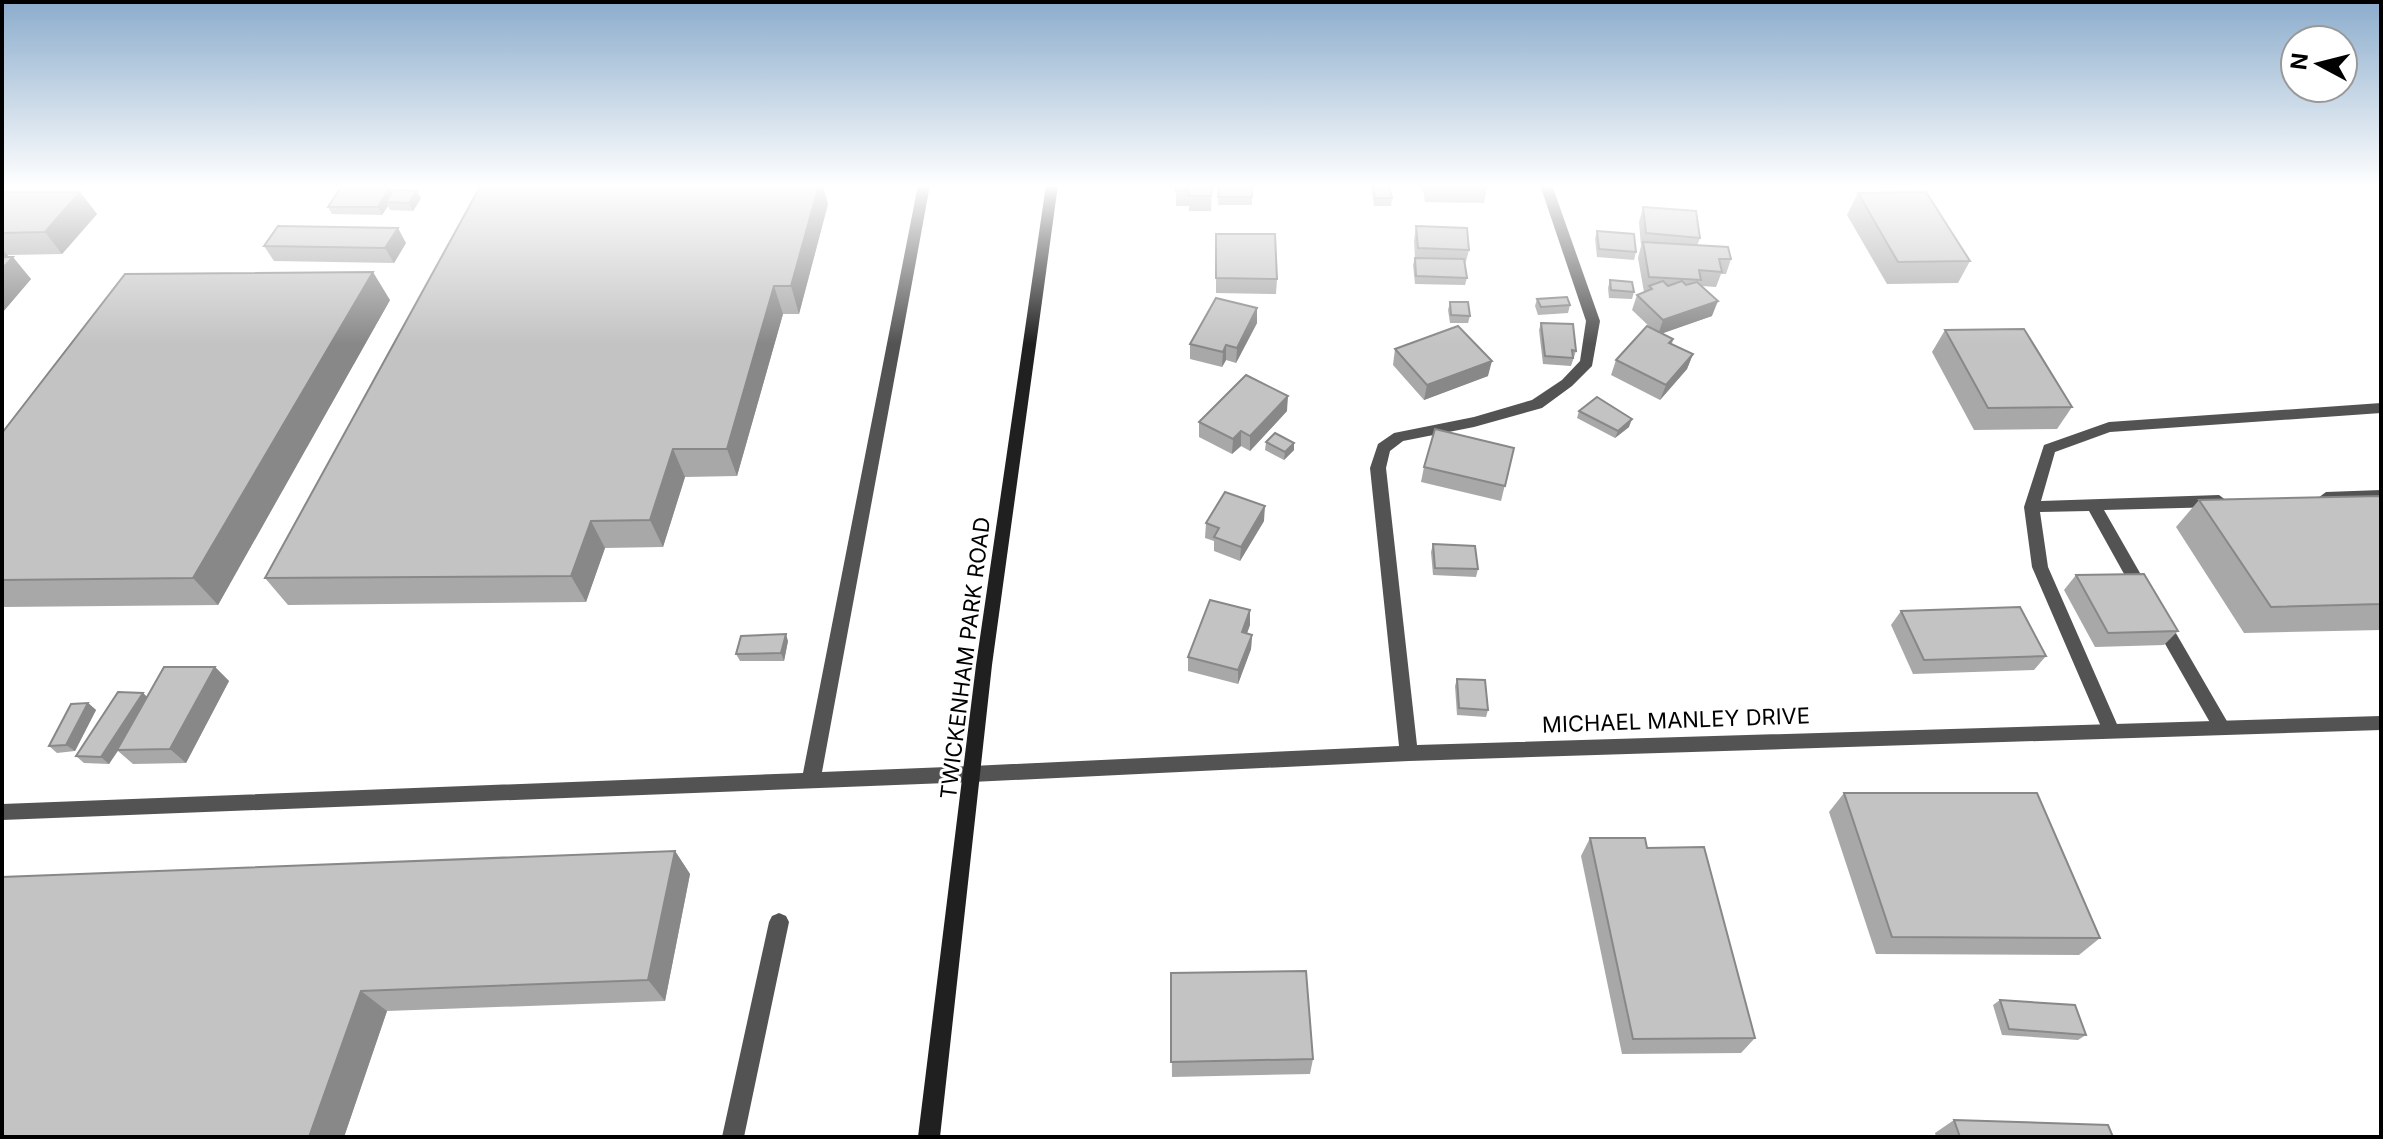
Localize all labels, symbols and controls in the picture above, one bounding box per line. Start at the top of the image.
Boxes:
north arrow [2279,24,2359,104]
text: N [2285,52,2313,71]
street label: TWICKENHAM PARK ROAD [935,515,995,801]
street label: MICHAEL MANLEY DRIVE [1542,702,1810,738]

